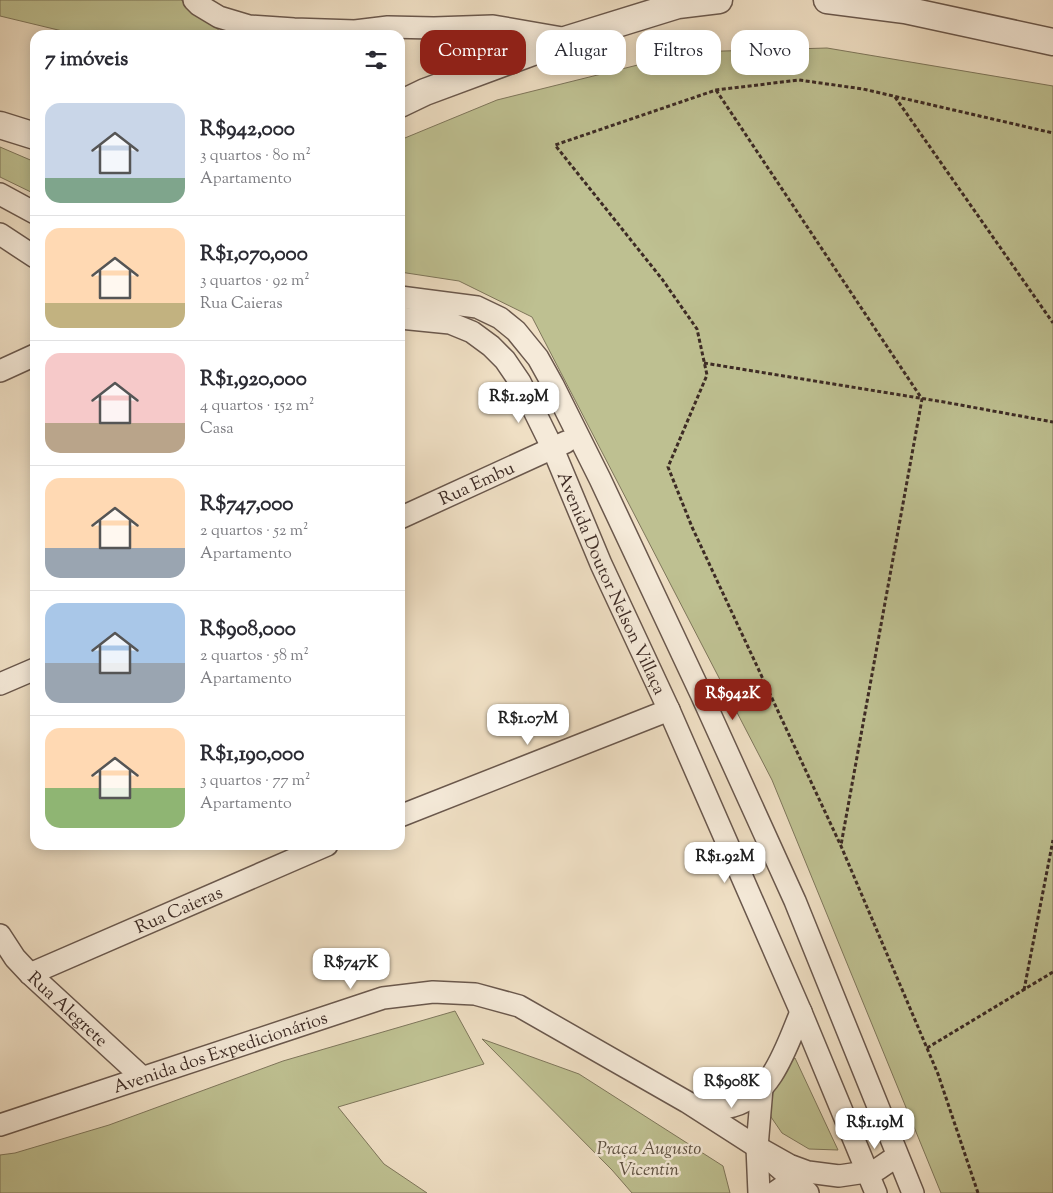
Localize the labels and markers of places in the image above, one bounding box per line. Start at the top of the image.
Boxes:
pin: R$1.29M [473,382,565,424]
pin: R$942K [692,678,774,721]
pin: R$1.07M [482,704,574,746]
pin: R$1.92M [679,842,771,884]
pin: R$747K [310,948,392,990]
pin: R$908K [691,1066,773,1109]
pin: R$1.19M [829,1108,921,1150]

